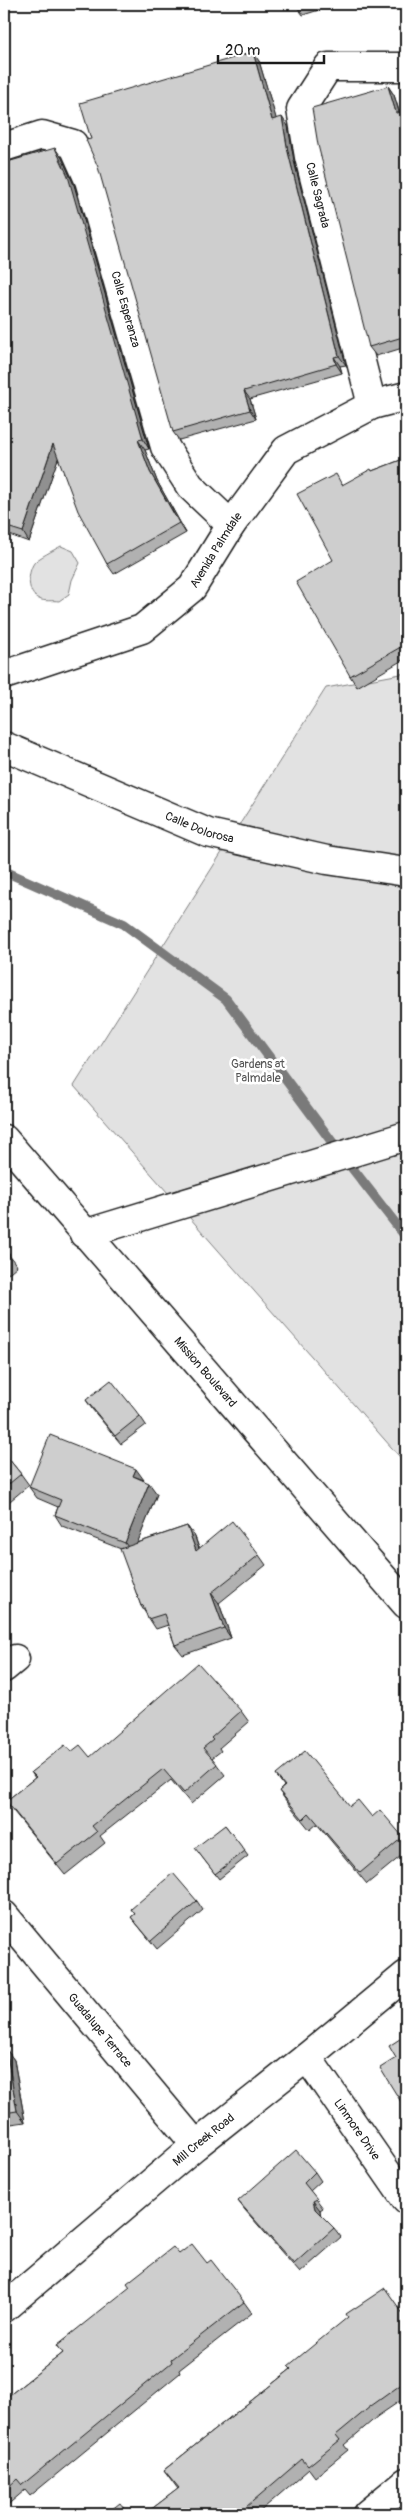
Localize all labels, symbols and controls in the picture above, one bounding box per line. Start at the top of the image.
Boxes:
scale bar [218,32,324,64]
text: 20 m [225,41,260,60]
street label: Calle Sagrada [302,161,333,230]
street label: Calle Esperanza [107,270,143,350]
street label: Avenida Palmdale [187,509,246,591]
street label: Calle Dolorosa [163,809,236,847]
park label: Gardens at Palmdale [231,1057,285,1086]
street label: Mission Boulevard [170,1334,240,1411]
street label: Guadalupe Terrace [64,1990,135,2071]
street label: Linmore Drive [330,2096,383,2163]
street label: Mill Creek Road [170,2110,238,2169]

